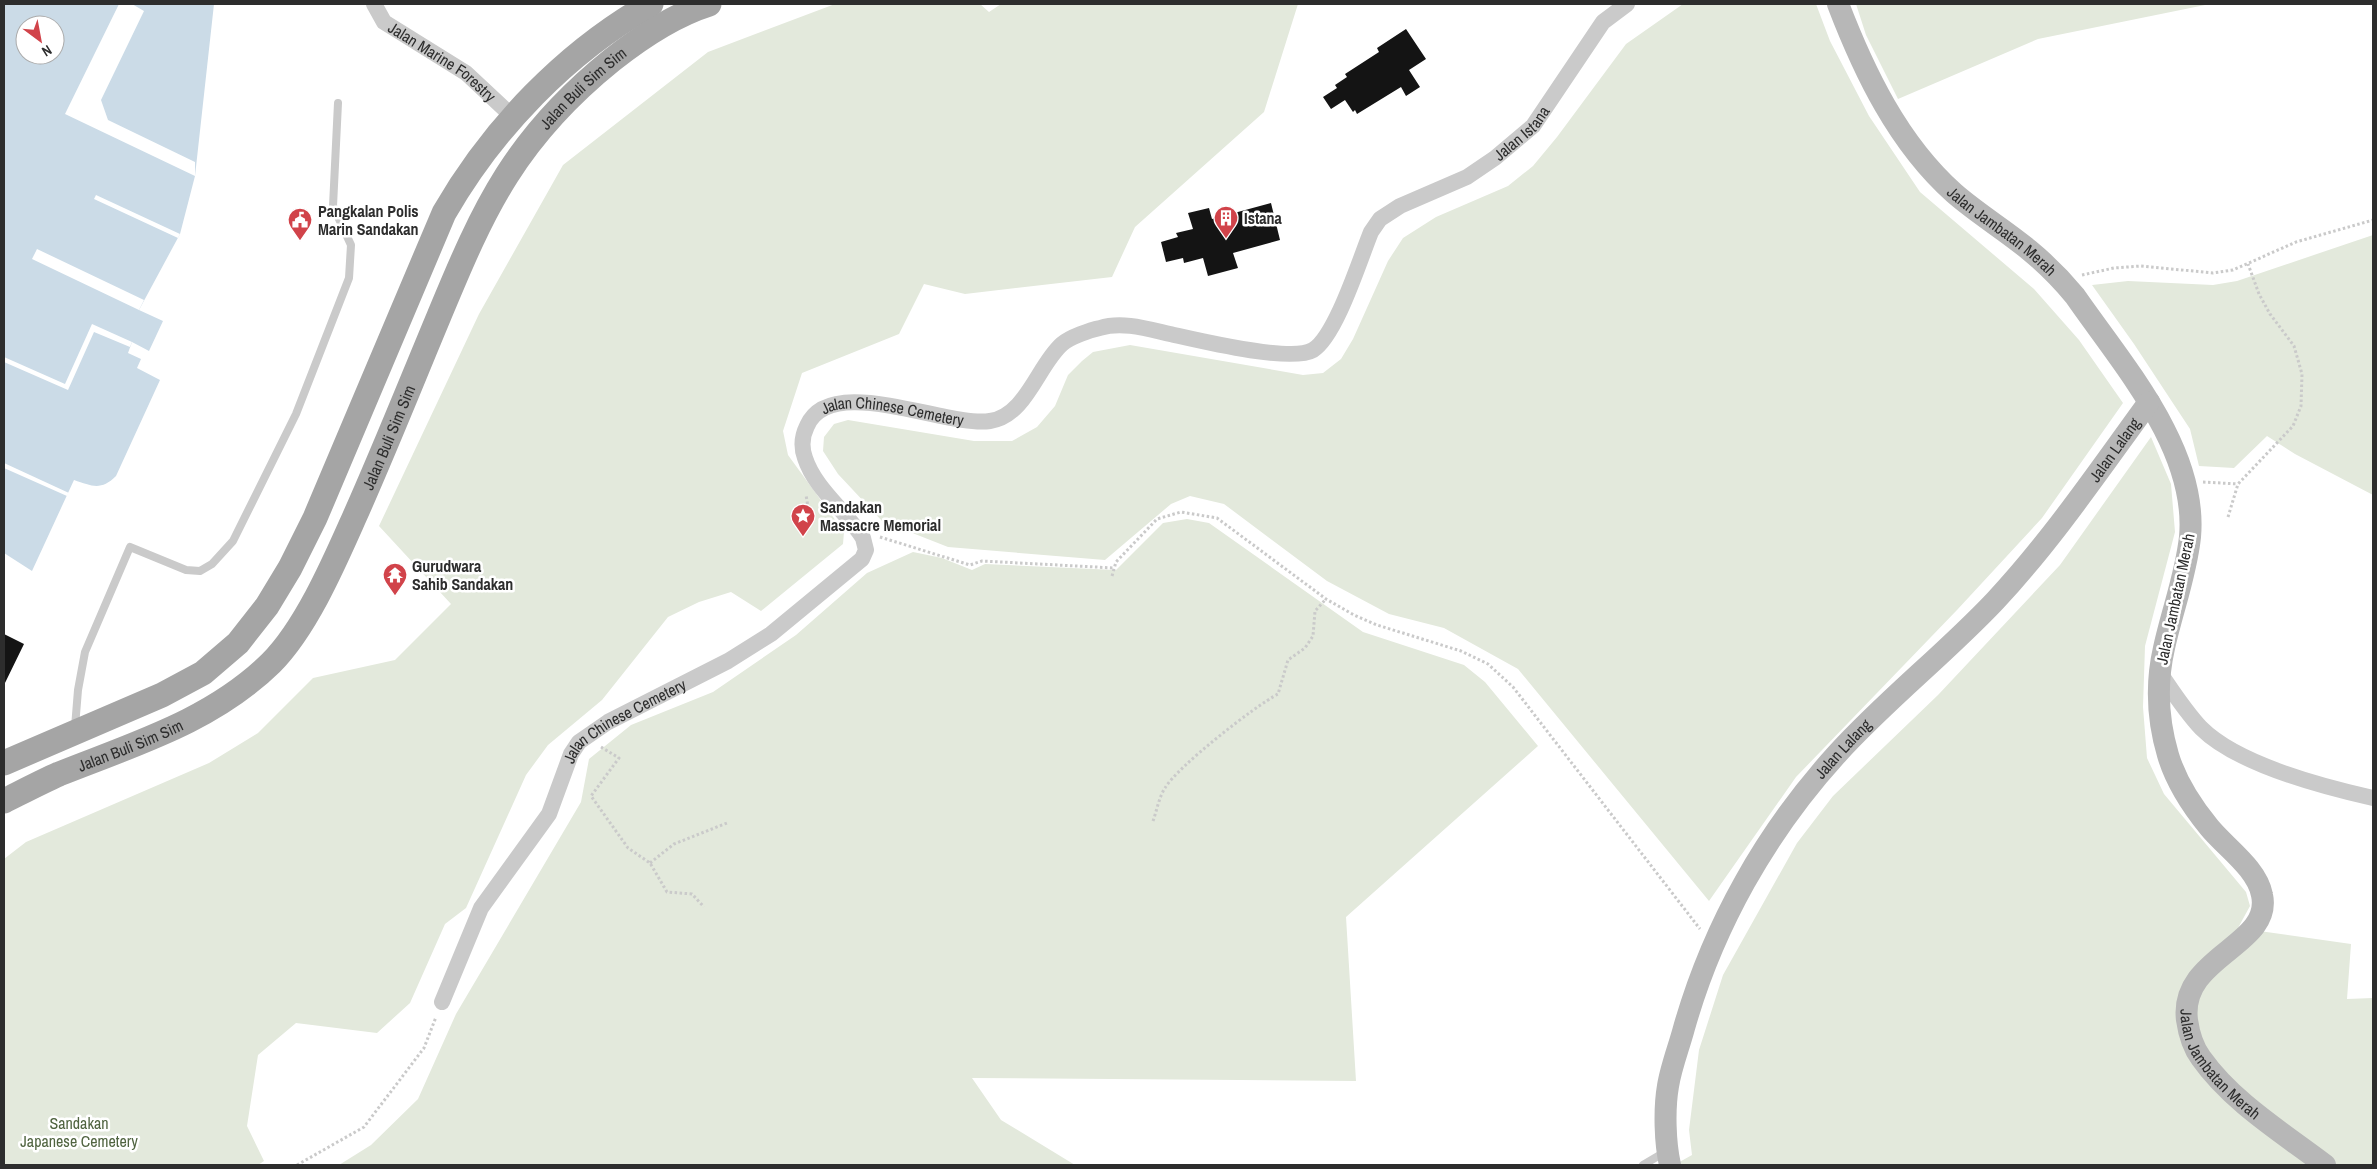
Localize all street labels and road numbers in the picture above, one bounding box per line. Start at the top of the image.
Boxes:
street label: Jalan Marine Forestry [384,16,501,107]
street label: Jalan Buli Sim Sim [534,42,631,134]
street label: Jalan Istana [1489,101,1555,166]
street label: Jalan Jambatan Merah [1942,181,2062,280]
street label: Jalan Buli Sim Sim [357,382,420,493]
street label: Jalan Chinese Cemetery [817,391,966,431]
street label: Jalan Lalang [2084,413,2146,486]
street label: Jalan Jambatan Merah [2150,531,2200,667]
street label: Jalan Chinese Cemetery [558,673,690,766]
street label: Jalan Lalang [1809,713,1877,783]
street label: Jalan Buli Sim Sim [74,714,186,777]
street label: Jalan Jambatan Merah [2176,1009,2265,1124]

